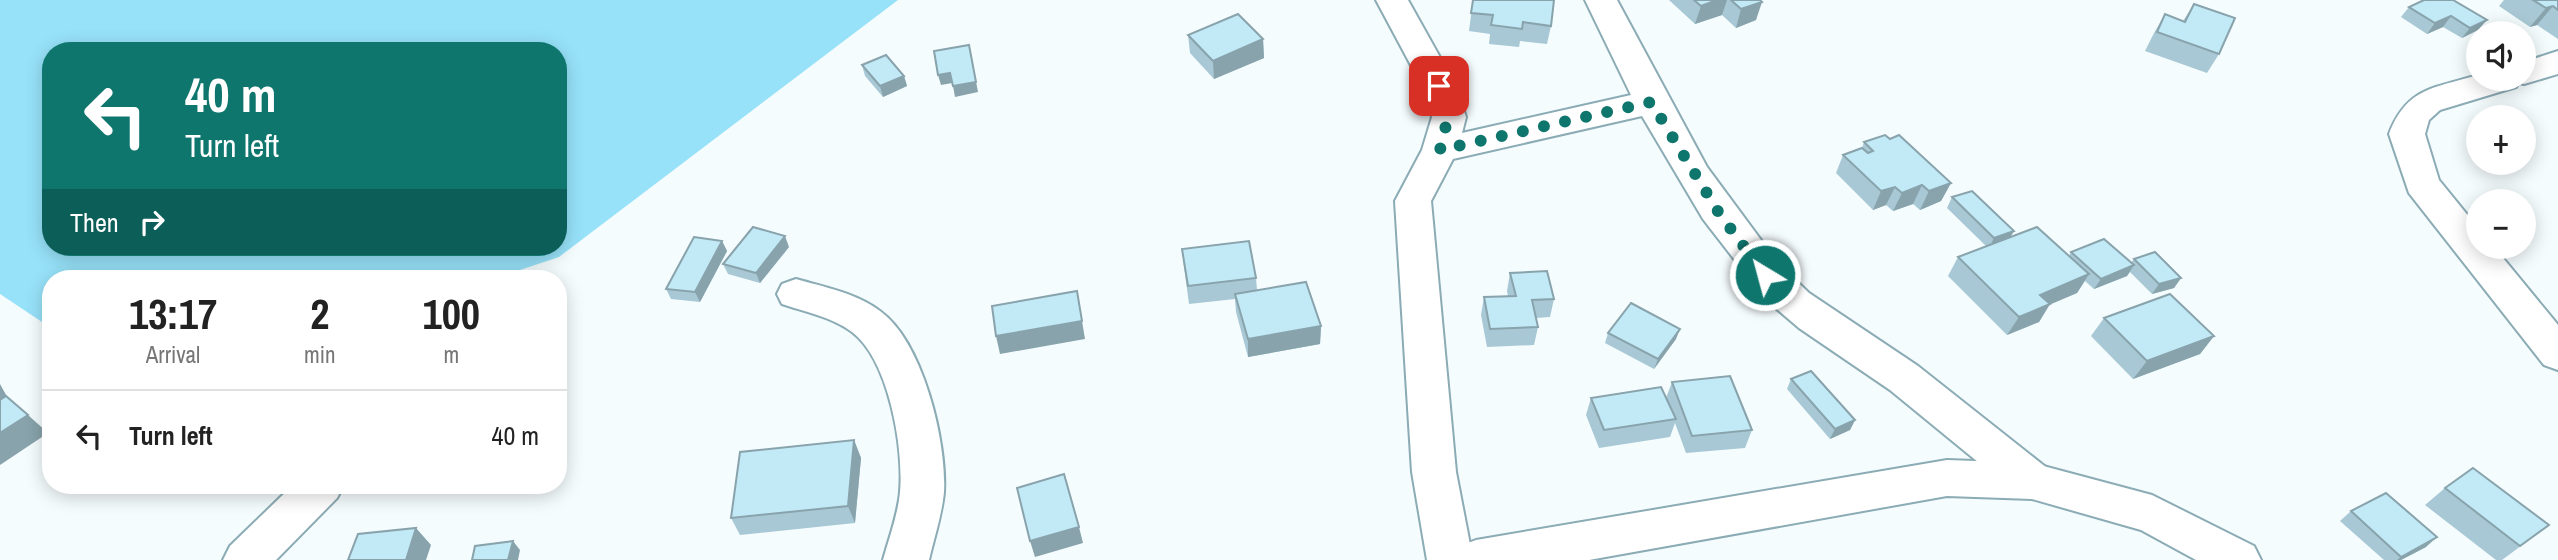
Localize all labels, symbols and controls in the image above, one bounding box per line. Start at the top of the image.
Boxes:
map controls [2466,21,2536,259]
button: sound [2466,21,2536,91]
pin [1409,56,1469,116]
text: 40 m [185,61,277,127]
icon: arrive [1420,67,1458,105]
icon: left [70,70,161,161]
button: + [2466,105,2536,175]
text: Turn left [185,124,279,167]
button: − [2466,189,2536,259]
icon: right [133,203,171,241]
text: Then [70,205,119,240]
position arrow [1728,238,1802,312]
text: 13:17 [129,286,217,342]
text: 2 [310,286,329,342]
text: 100 [423,286,480,342]
text: Arrival [146,339,200,370]
text: min [304,339,336,370]
text: m [443,339,459,370]
icon: left [70,417,108,455]
text: Turn left [129,418,213,453]
text: 40 m [492,418,539,453]

